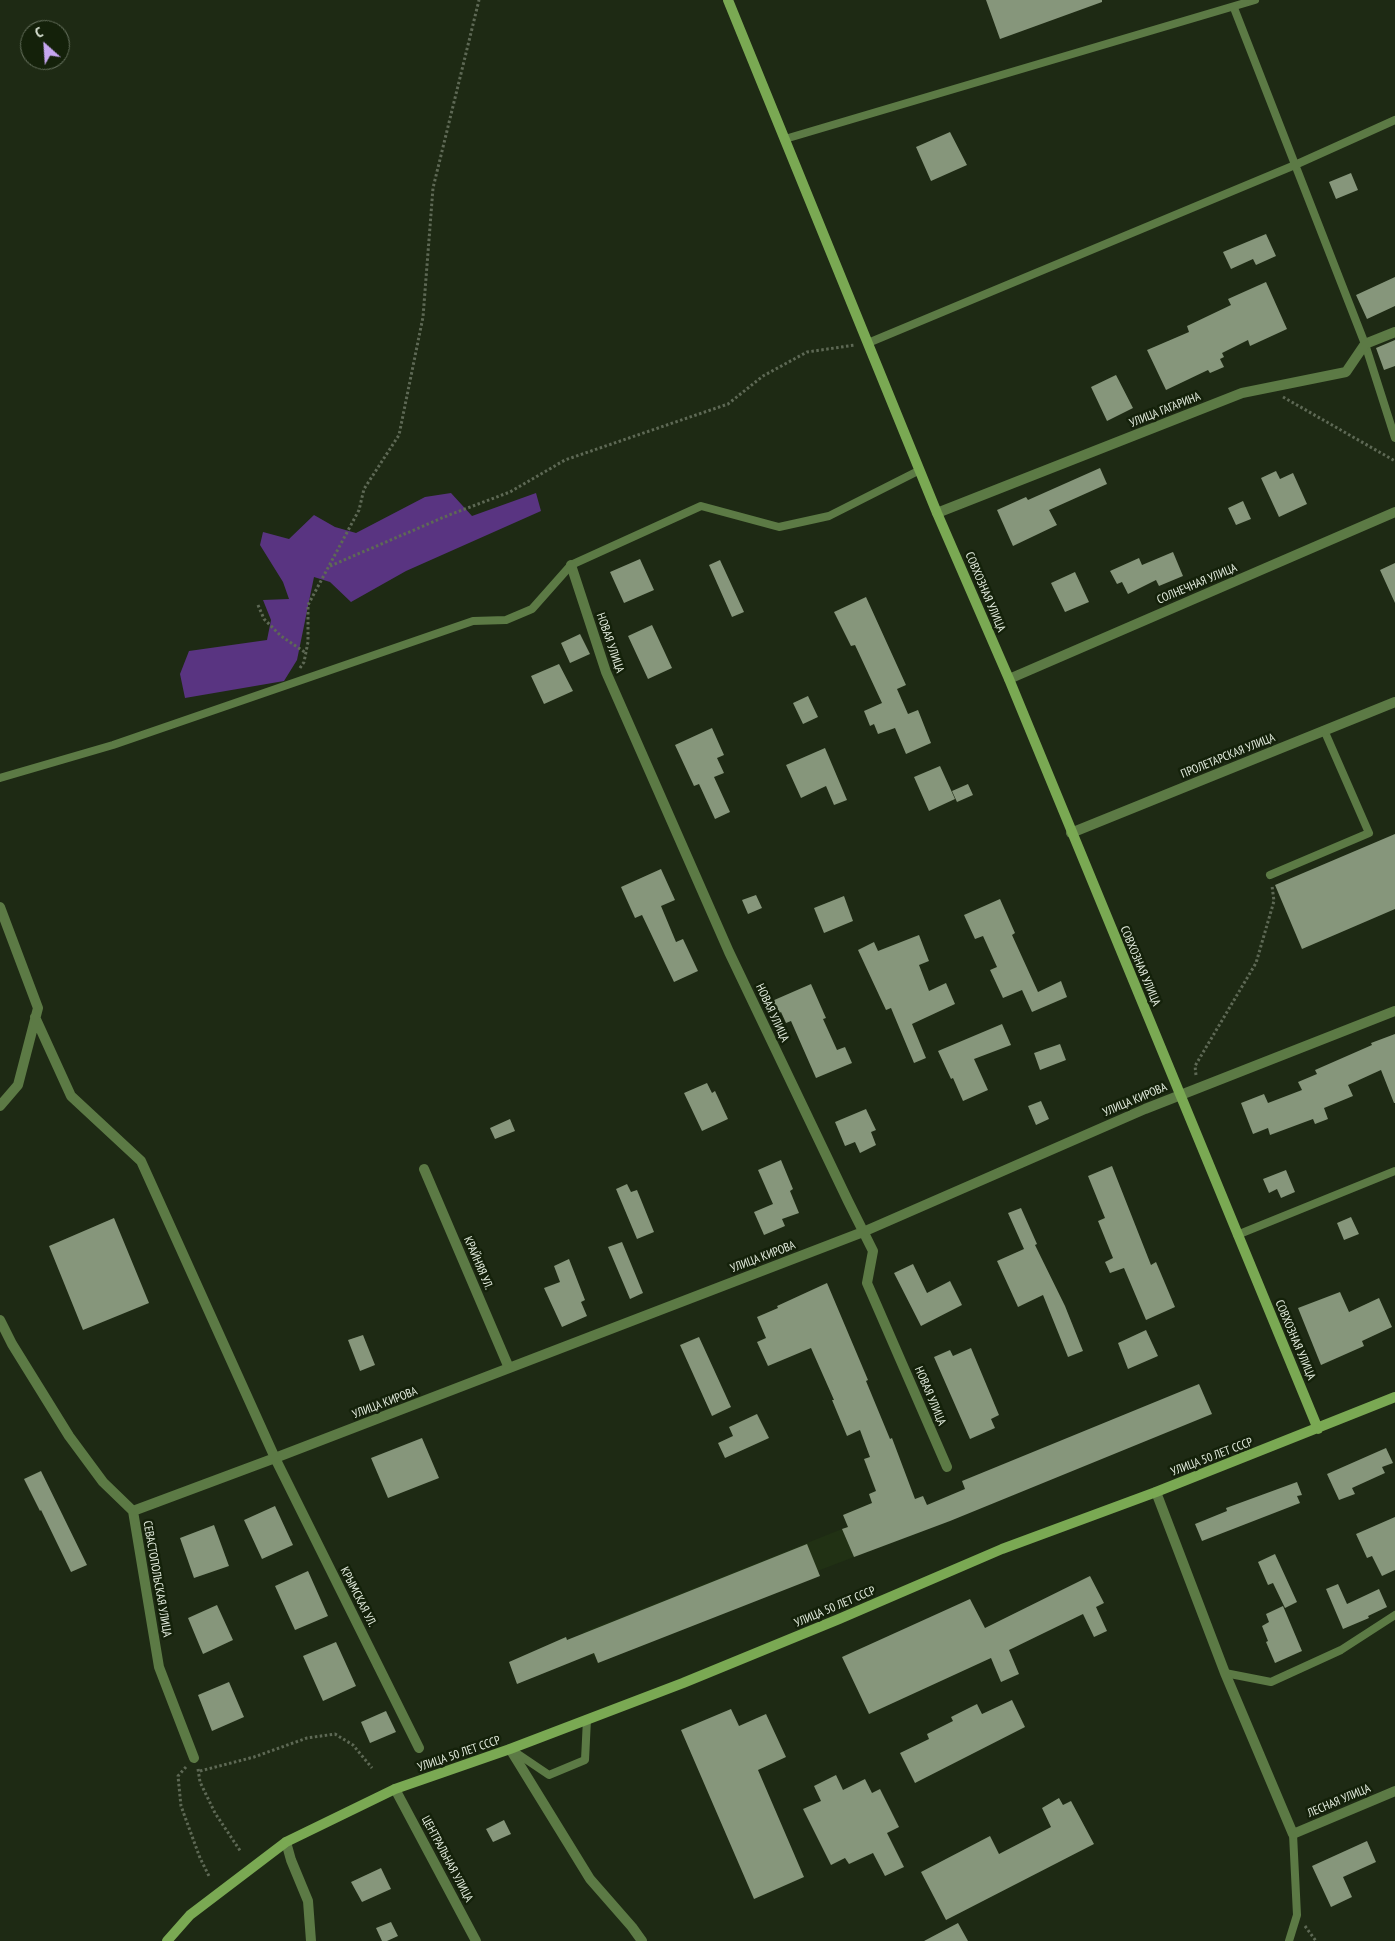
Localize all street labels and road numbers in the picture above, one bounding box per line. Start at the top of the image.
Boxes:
street label: УЛИЦА ГАГАРИНА [1127,389,1203,431]
street label: СОВХОЗНАЯ УЛИЦА [962,550,1008,634]
street label: СОЛНЕЧНАЯ УЛИЦА [1155,561,1239,607]
street label: НОВАЯ УЛИЦА [593,611,627,675]
street label: ПРОЛЕТАРСКАЯ УЛИЦА [1179,731,1277,781]
street label: СОВХОЗНАЯ УЛИЦА [1117,924,1163,1008]
street label: НОВАЯ УЛИЦА [752,982,792,1044]
street label: УЛИЦА КИРОВА [1101,1080,1169,1120]
street label: КРАЙНЯЯ УЛ. [460,1234,496,1292]
street label: УЛИЦА КИРОВА [729,1238,797,1276]
street label: СОВХОЗНАЯ УЛИЦА [1272,1298,1318,1382]
street label: НОВАЯ УЛИЦА [911,1364,949,1428]
street label: УЛИЦА КИРОВА [351,1384,419,1422]
street label: УЛИЦА 50 ЛЕТ СССР [1169,1435,1255,1479]
street label: СЕВАСТОПОЛЬСКАЯ УЛИЦА [140,1520,174,1638]
street label: КРЫМСКАЯ УЛ. [337,1565,379,1629]
street label: УЛИЦА 50 ЛЕТ СССР [792,1583,878,1631]
street label: УЛИЦА 50 ЛЕТ СССР [416,1733,502,1775]
street label: ЛЕСНАЯ УЛИЦА [1305,1781,1373,1821]
street label: ЦЕНТРАЛЬНАЯ УЛИЦА [418,1813,476,1905]

